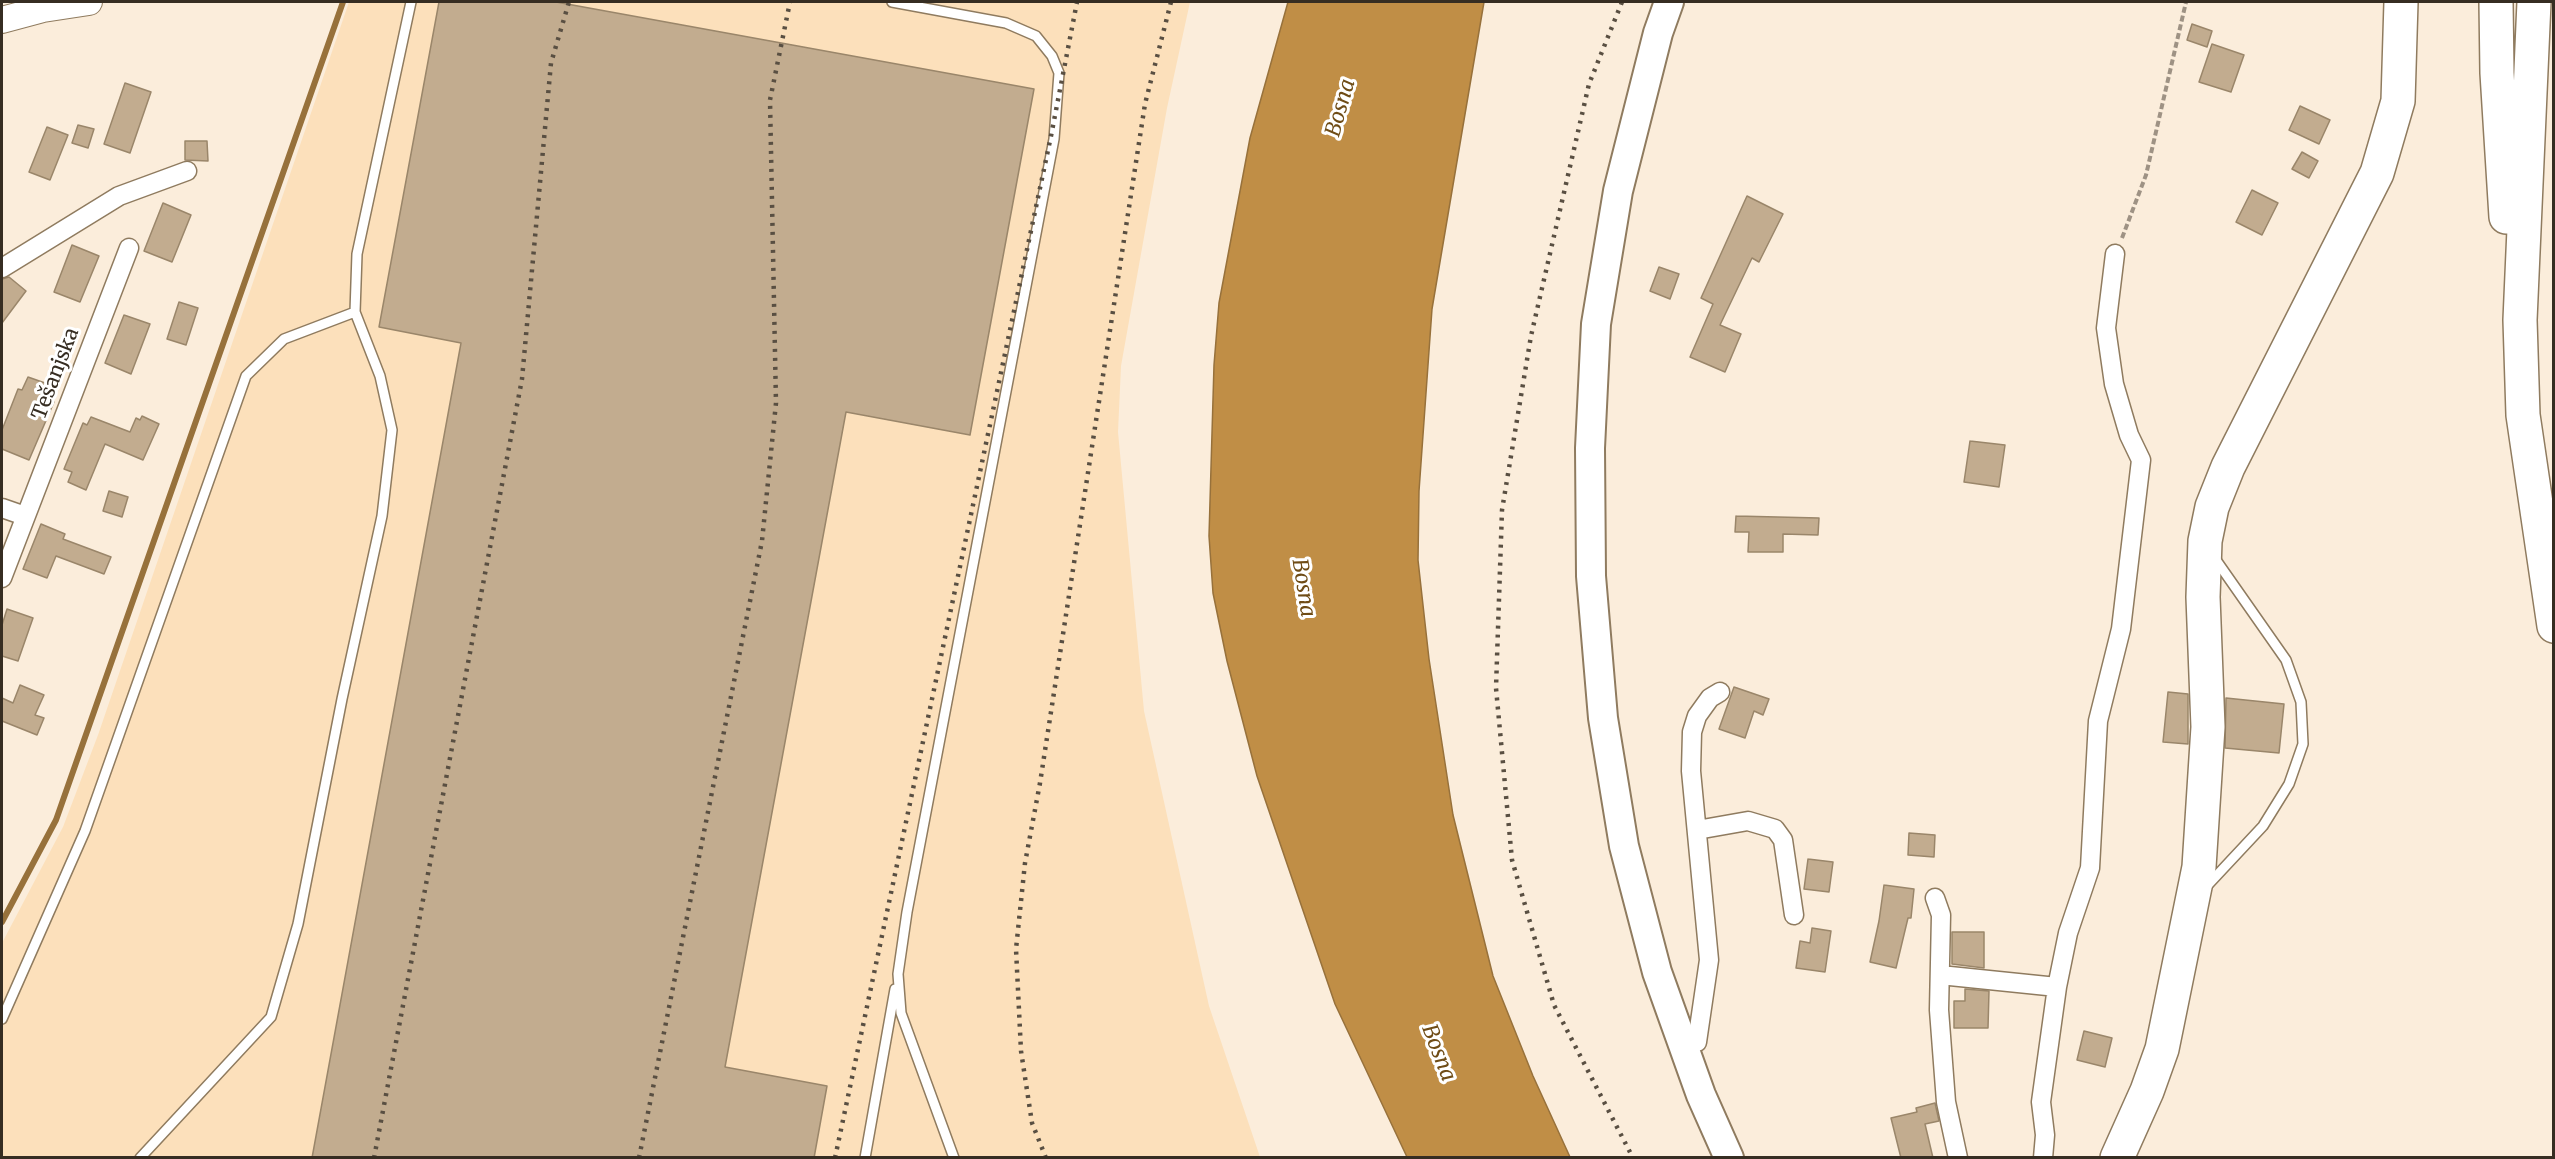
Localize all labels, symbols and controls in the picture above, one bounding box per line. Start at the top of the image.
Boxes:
water label: Bosna [1321,76,1361,140]
street label: Tešanjska [28,325,84,423]
water label: Bosna [1286,557,1320,619]
water label: Bosna [1416,1021,1460,1085]

